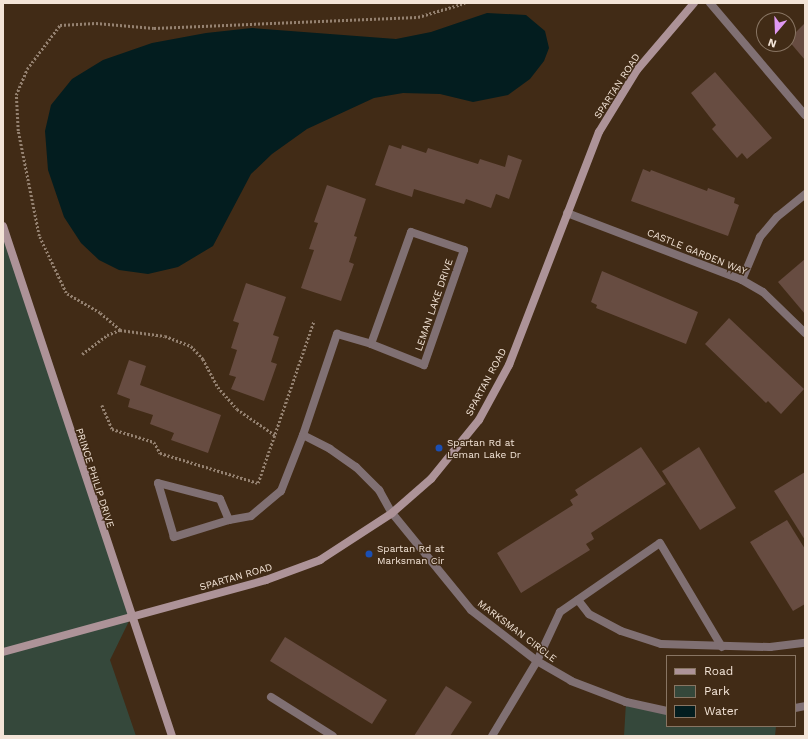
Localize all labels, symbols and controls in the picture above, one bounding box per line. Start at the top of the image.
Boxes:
north arrow [756,12,796,52]
text: N [766,35,778,50]
street label: SPARTAN ROAD [591,51,643,121]
street label: CASTLE GARDEN WAY [645,226,749,278]
street label: LEMAN LAKE DRIVE [413,257,455,353]
street label: SPARTAN ROAD [463,346,509,418]
street label: PRINCE PHILIP DRIVE [73,427,117,529]
place label: Spartan Rd at Leman Lake Dr [447,436,521,460]
marker: Spartan Rd at Leman Lake Dr [434,443,444,453]
place label: Spartan Rd at Marksman Cir [377,542,444,566]
marker: Spartan Rd at Marksman Cir [364,549,374,559]
street label: SPARTAN ROAD [198,561,274,593]
street label: MARKSMAN CIRCLE [475,597,559,665]
legend [666,655,796,727]
text: Road [704,664,733,678]
text: Park [704,684,730,698]
text: Water [704,704,738,718]

